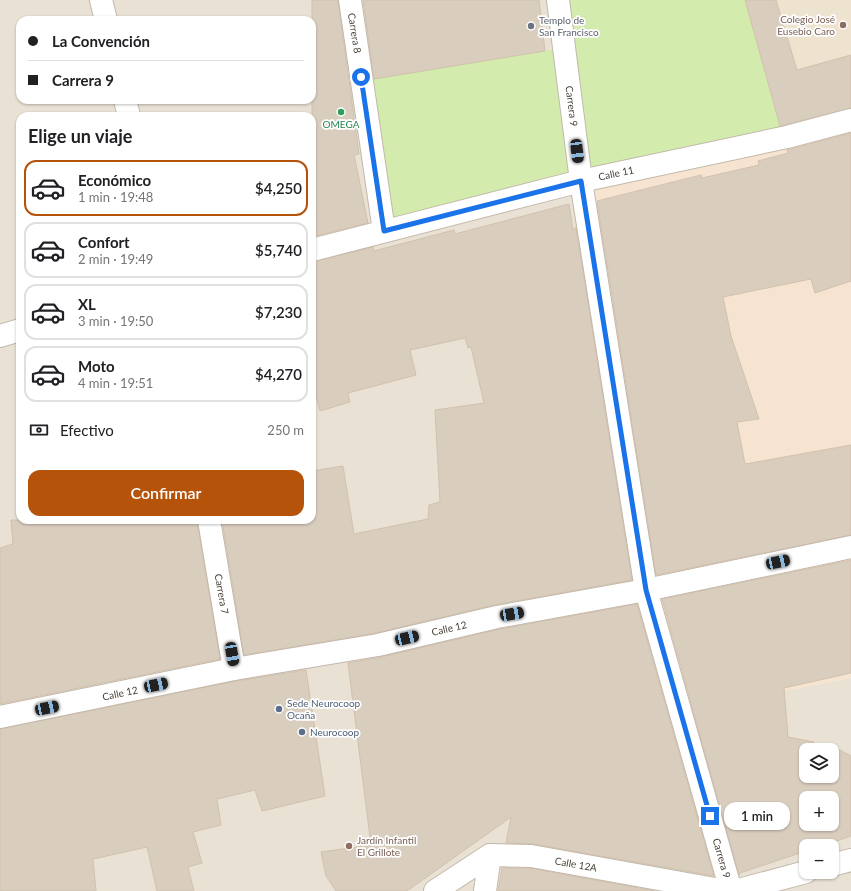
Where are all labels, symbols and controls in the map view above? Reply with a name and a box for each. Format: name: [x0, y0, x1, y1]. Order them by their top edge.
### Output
street label: Carrera 8: [346, 12, 364, 54]
place label: Colegio José Eusebio Caro: [777, 13, 835, 37]
place label: Templo de San Francisco: [539, 14, 599, 38]
marker: Colegio José Eusebio Caro: [838, 20, 848, 30]
marker: Templo de San Francisco: [526, 21, 536, 31]
text: La Convención: [52, 32, 150, 50]
route start: [352, 68, 370, 86]
text: Carrera 9: [52, 71, 114, 89]
street label: Carrera 9: [564, 85, 580, 127]
marker: OMEGA: [336, 107, 346, 117]
place label: OMEGA: [323, 118, 360, 130]
text: Elige un viaje: [28, 125, 132, 147]
car: [570, 138, 584, 164]
street label: Calle 11: [597, 163, 635, 183]
icon: car: [30, 170, 66, 206]
text: Económico: [78, 171, 151, 189]
text: $4,250: [255, 179, 302, 197]
text: 1 min · 19:48: [78, 189, 153, 205]
icon: car: [30, 232, 66, 268]
text: Confort: [78, 233, 130, 251]
text: $5,740: [255, 241, 302, 259]
text: 2 min · 19:49: [78, 251, 153, 267]
icon: car: [30, 294, 66, 330]
text: XL: [78, 295, 96, 313]
text: $7,230: [255, 303, 302, 321]
text: 3 min · 19:50: [78, 313, 153, 329]
icon: car: [30, 356, 66, 392]
text: Moto: [78, 357, 115, 375]
text: $4,270: [255, 365, 302, 383]
text: 4 min · 19:51: [78, 375, 153, 391]
icon: cash: [28, 419, 50, 441]
text: Efectivo: [60, 421, 114, 439]
text: 250 m: [267, 422, 304, 438]
button: Confirmar: [28, 470, 304, 516]
car: [765, 554, 791, 570]
street label: Carrera 7: [213, 573, 231, 615]
car: [499, 606, 525, 622]
street label: Calle 12: [430, 618, 468, 638]
car: [394, 629, 420, 647]
car: [224, 641, 240, 667]
car: [143, 677, 169, 693]
street label: Calle 12: [101, 683, 139, 703]
place label: Sede Neurocoop Ocaña: [287, 697, 361, 721]
car: [34, 700, 60, 716]
marker: Sede Neurocoop Ocaña: [274, 704, 284, 714]
place label: Neurocoop: [310, 726, 359, 738]
marker: Neurocoop: [297, 727, 307, 737]
map controls: [799, 743, 839, 879]
button: layers: [799, 743, 839, 783]
button: +: [799, 791, 839, 831]
callout: 1 min: [724, 802, 790, 830]
route end: [701, 807, 719, 825]
text: 1 min: [741, 808, 773, 824]
place label: Jardín Infantil El Grillote: [357, 834, 416, 858]
street label: Carrera 9: [711, 837, 733, 879]
button: −: [799, 839, 839, 879]
marker: Jardín Infantil El Grillote: [344, 841, 354, 851]
street label: Calle 12A: [554, 854, 598, 874]

